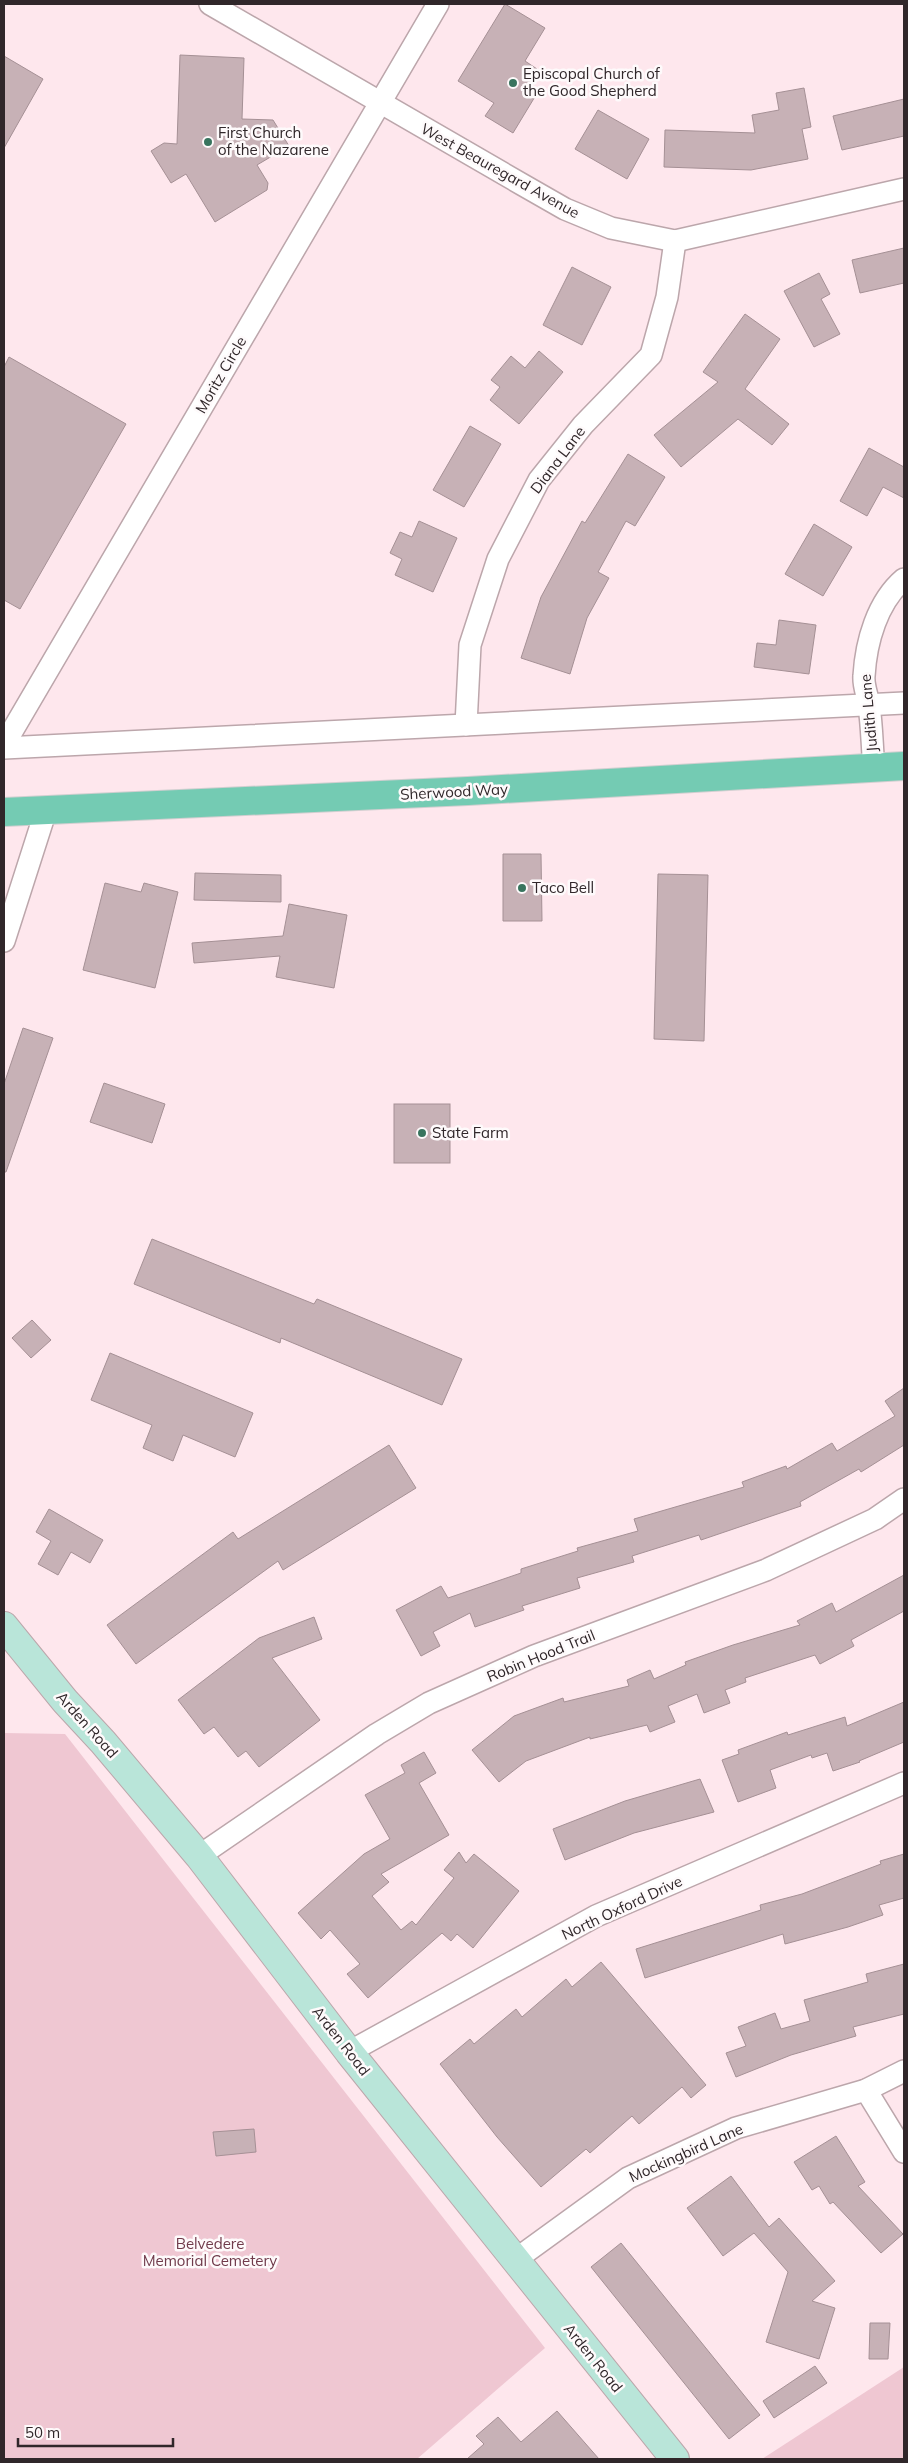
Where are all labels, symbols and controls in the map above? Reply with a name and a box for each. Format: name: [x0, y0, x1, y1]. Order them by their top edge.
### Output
place label: Episcopal Church of the Good Shepherd: [523, 64, 661, 100]
marker: Episcopal Church of the Good Shepherd: [507, 77, 519, 89]
street label: West Beauregard Avenue: [418, 119, 583, 222]
place label: First Church of the Nazarene: [218, 123, 329, 159]
marker: First Church of the Nazarene: [202, 136, 214, 148]
street label: Moritz Circle: [191, 333, 250, 417]
street label: Diana Lane: [526, 422, 589, 497]
street label: Judith Lane: [856, 673, 881, 753]
street label: Sherwood Way: [400, 779, 508, 804]
place label: Taco Bell: [532, 878, 594, 897]
marker: Taco Bell: [516, 882, 528, 894]
place label: State Farm: [432, 1123, 509, 1142]
marker: State Farm: [416, 1127, 428, 1139]
street label: Robin Hood Trail: [484, 1625, 598, 1686]
street label: Arden Road: [53, 1687, 122, 1762]
street label: North Oxford Drive: [558, 1871, 685, 1944]
street label: Arden Road: [308, 2002, 374, 2079]
street label: Mockingbird Lane: [626, 2119, 746, 2186]
park label: Belvedere Memorial Cemetery: [143, 2234, 277, 2270]
street label: Arden Road: [560, 2319, 627, 2396]
scale bar: [18, 2416, 172, 2448]
text: 50 m: [25, 2423, 60, 2442]

